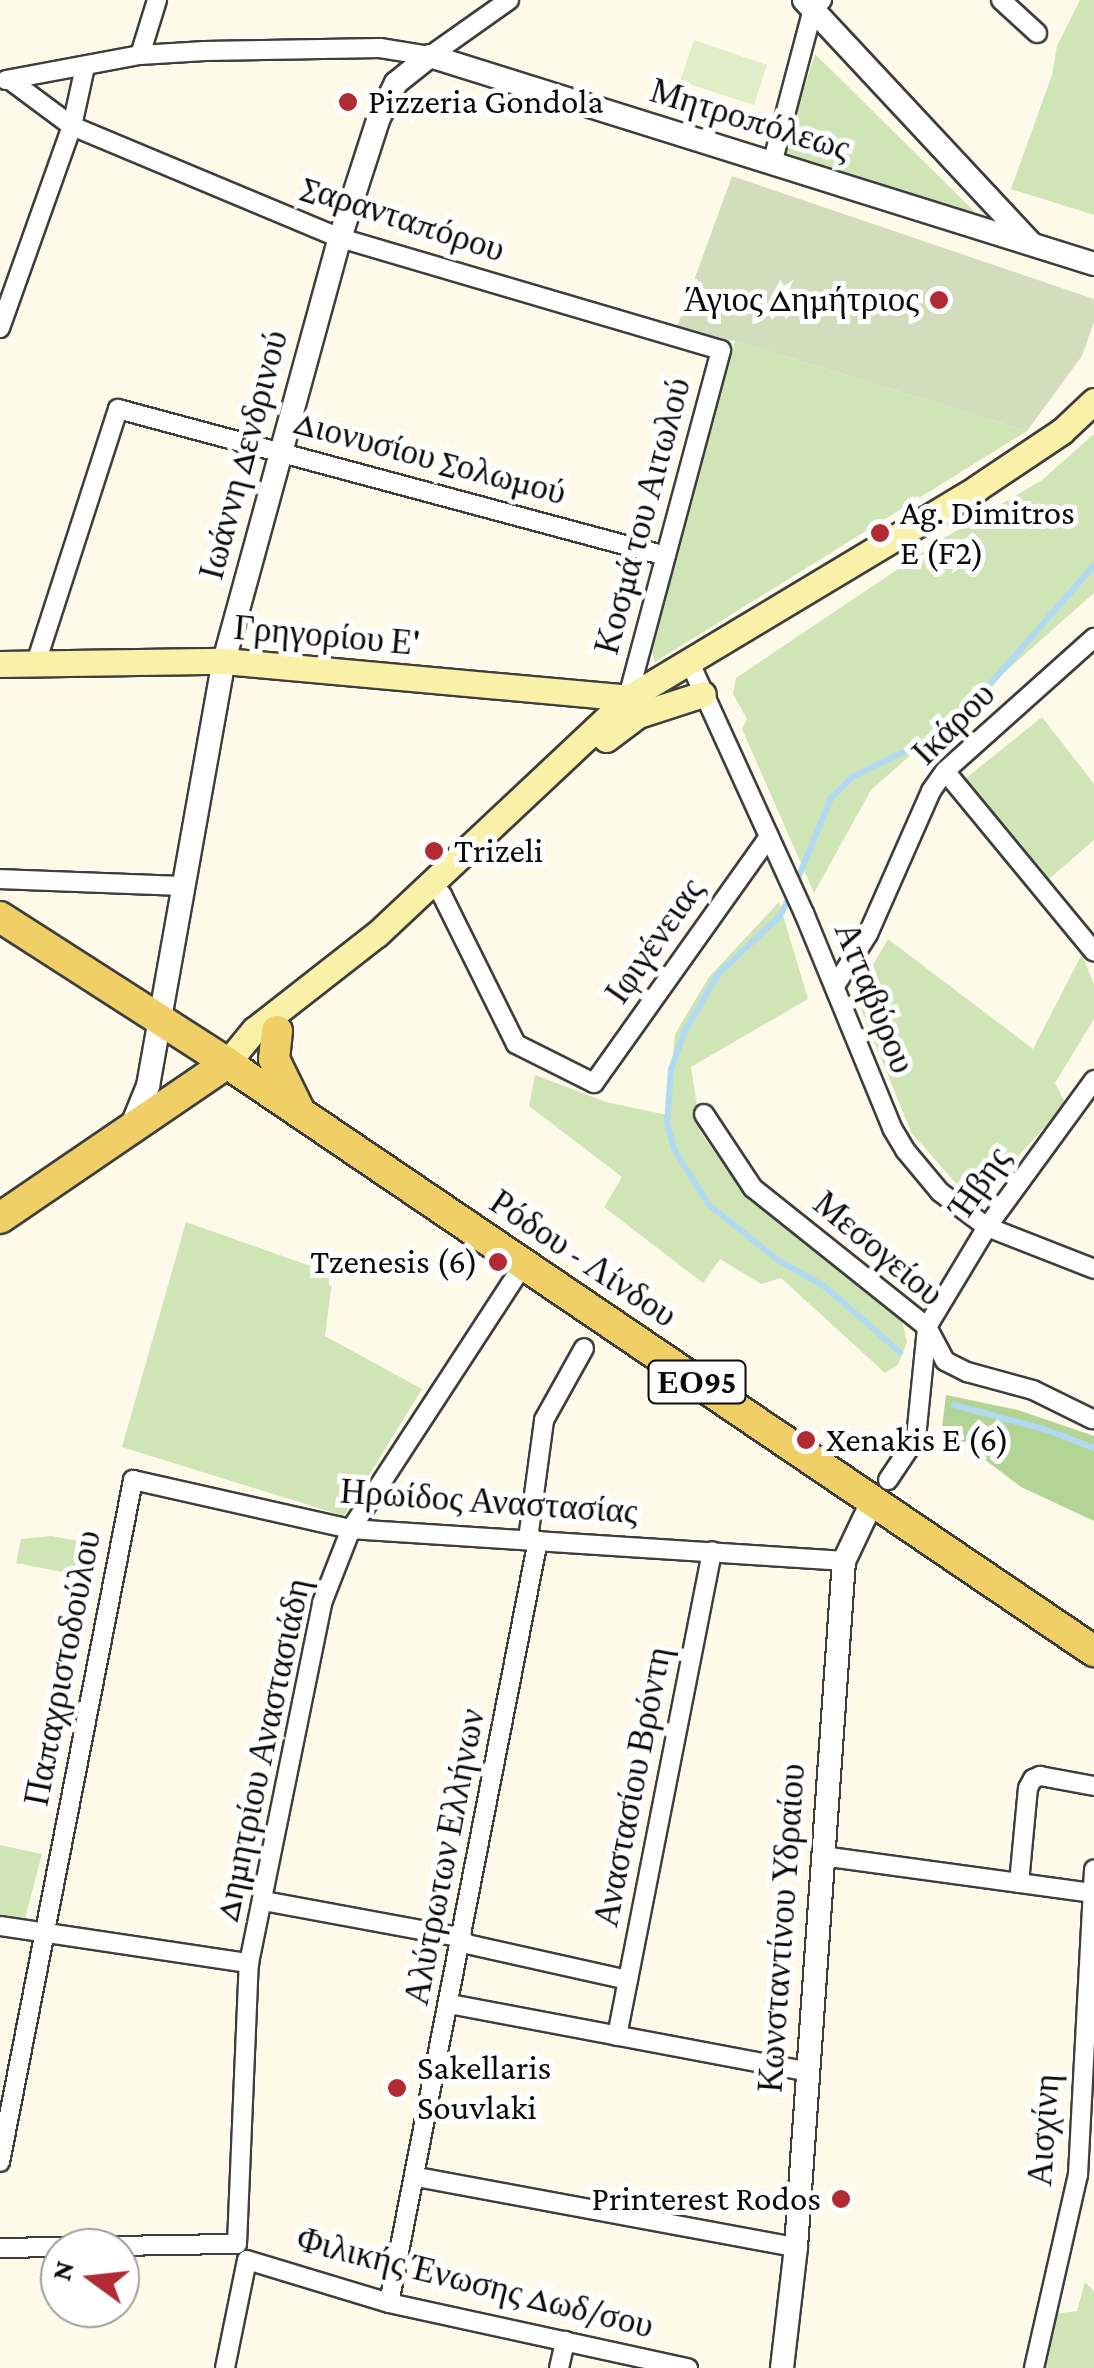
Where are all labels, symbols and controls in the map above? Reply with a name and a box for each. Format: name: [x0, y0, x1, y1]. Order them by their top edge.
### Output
street label: Μητροπόλεως: [645, 70, 855, 170]
place label: Pizzeria Gondola: [368, 81, 604, 123]
marker: Pizzeria Gondola: [337, 91, 359, 113]
street label: Σαρανταπόρου: [296, 166, 510, 272]
place label: Άγιος Δημήτριος: [684, 279, 919, 321]
marker: Άγιος Δημήτριος: [928, 289, 950, 311]
street label: Ιωάννη Δενδρινού: [191, 326, 297, 584]
street label: Κοσμά του Αιτωλού: [586, 373, 700, 659]
street label: Διονυσίου Σολωμού: [289, 402, 571, 514]
place label: Ag. Dimitros E (F2): [900, 492, 1075, 574]
marker: Ag. Dimitros E (F2): [869, 522, 891, 544]
street label: Γρηγορίου Ε': [232, 607, 422, 665]
street label: Ικάρου: [904, 674, 1004, 774]
place label: Trizeli: [454, 830, 543, 872]
marker: Trizeli: [423, 840, 445, 862]
street label: Ιφιγένειας: [597, 870, 713, 1012]
street label: Ατταβύρου: [825, 916, 923, 1080]
street label: Ήβης: [940, 1139, 1020, 1227]
street label: Ρόδου - Λίνδου: [482, 1181, 684, 1337]
street label: Μεσογείου: [805, 1183, 951, 1315]
place label: Tzenesis (6): [310, 1241, 478, 1283]
marker: Tzenesis (6): [487, 1251, 509, 1273]
road number: ΕΟ95: [647, 1355, 747, 1409]
place label: Xenakis E (6): [826, 1419, 1009, 1461]
marker: Xenakis E (6): [795, 1429, 817, 1451]
street label: Ηρωίδος Αναστασίας: [339, 1471, 639, 1533]
street label: Παπαχριστοδούλου: [16, 1527, 110, 1809]
street label: Δημητρίου Αναστασιάδη: [206, 1575, 320, 1925]
street label: Αναστασίου Βρόντη: [585, 1643, 681, 1931]
street label: Αλύτρωτων Ελλήνων: [396, 1705, 494, 2009]
street label: Κωνσταντίνου Υδραίου: [750, 1762, 814, 2094]
place label: Sakellaris Souvlaki: [417, 2047, 551, 2129]
street label: Αισχίνη: [1019, 2072, 1069, 2188]
marker: Sakellaris Souvlaki: [386, 2077, 408, 2099]
place label: Printerest Rodos: [591, 2178, 821, 2220]
marker: Printerest Rodos: [830, 2188, 852, 2210]
street label: Φιλικής Ένωσης Δωδ/σου: [292, 2218, 658, 2348]
north arrow: [40, 2228, 140, 2328]
text: N: [45, 2257, 80, 2284]

